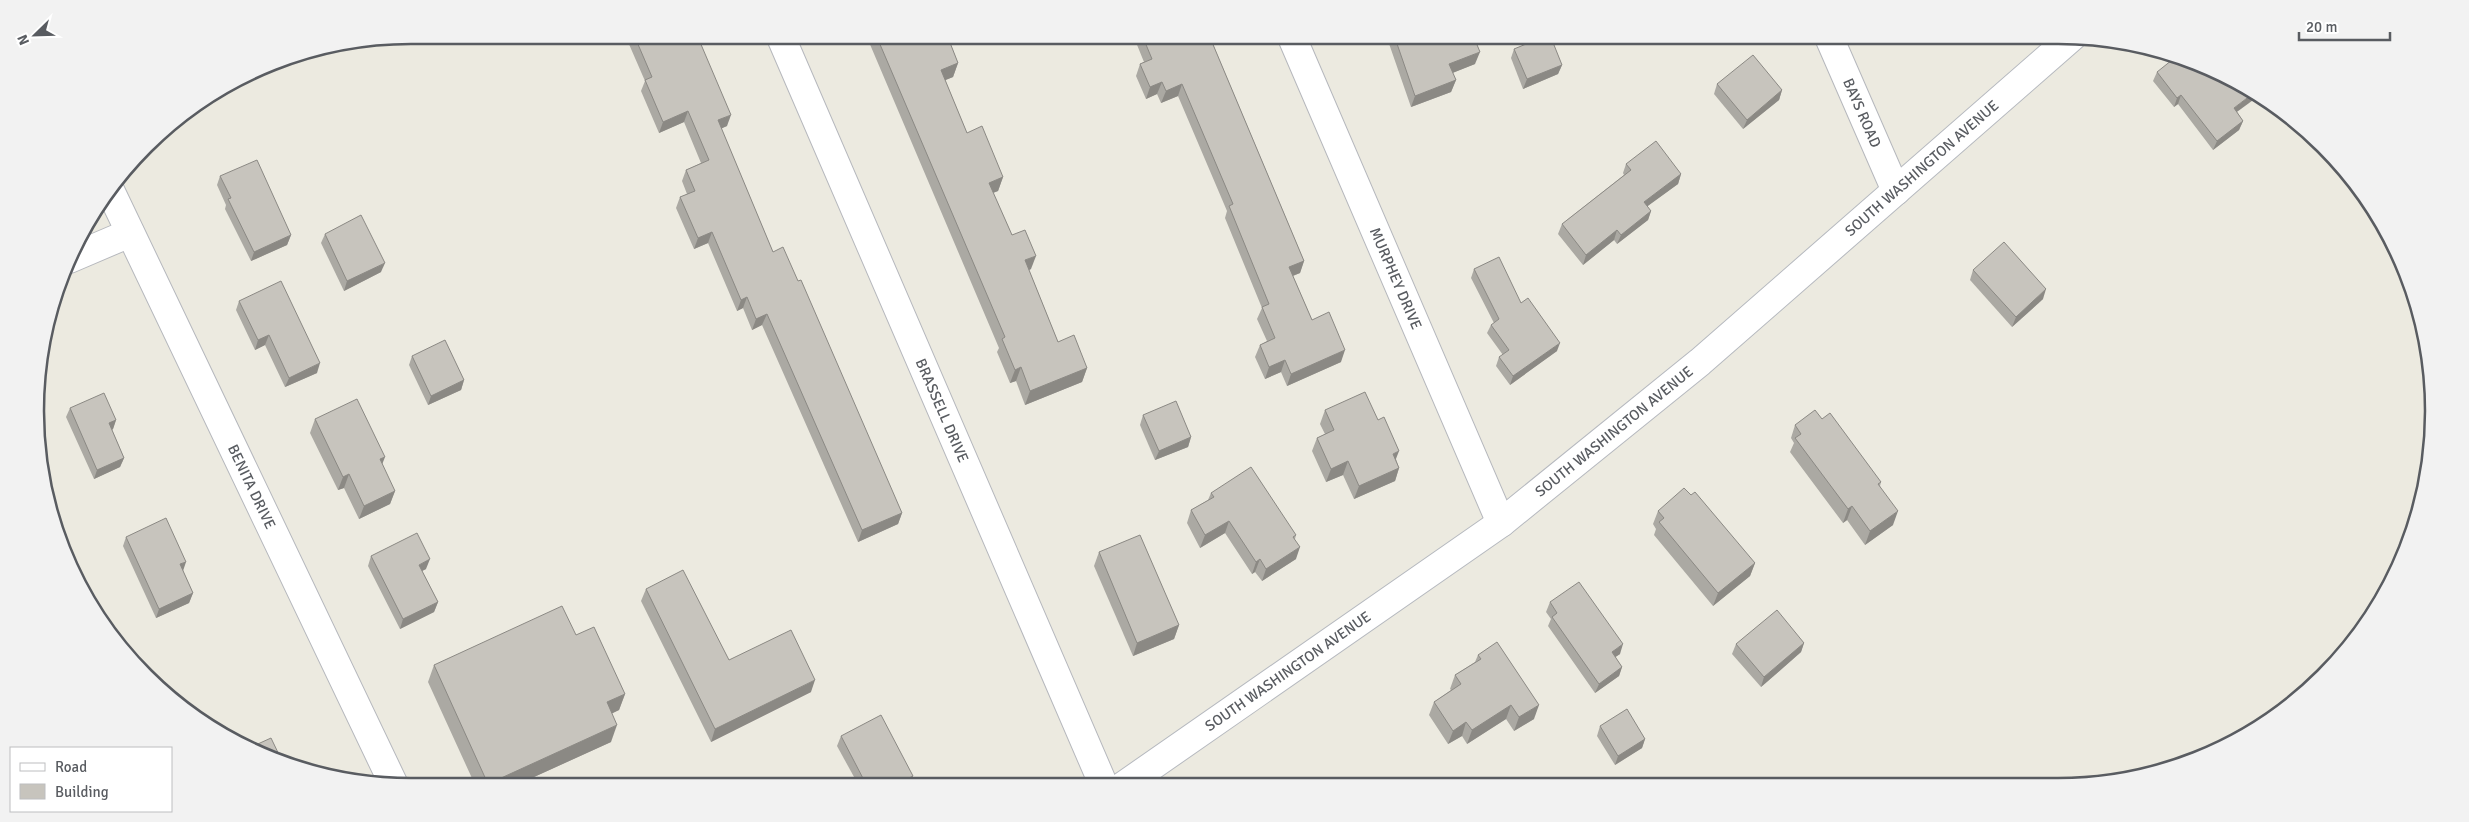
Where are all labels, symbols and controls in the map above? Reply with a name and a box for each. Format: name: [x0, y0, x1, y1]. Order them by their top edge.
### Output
north arrow: [10, 10, 60, 60]
scale bar: [2299, 10, 2390, 42]
text: 20 m: [2306, 18, 2337, 36]
text: N: [14, 32, 33, 48]
street label: BAYS ROAD: [1839, 75, 1885, 150]
street label: SOUTH WASHINGTON AVENUE: [1841, 96, 2002, 240]
street label: MURPHEY DRIVE: [1366, 225, 1426, 332]
street label: BRASSELL DRIVE: [912, 356, 972, 465]
street label: SOUTH WASHINGTON AVENUE: [1532, 362, 1697, 501]
street label: BENITA DRIVE: [224, 442, 279, 532]
street label: SOUTH WASHINGTON AVENUE: [1202, 607, 1374, 735]
legend: [10, 747, 172, 812]
text: Road: [55, 758, 87, 776]
text: Building: [55, 783, 109, 801]

